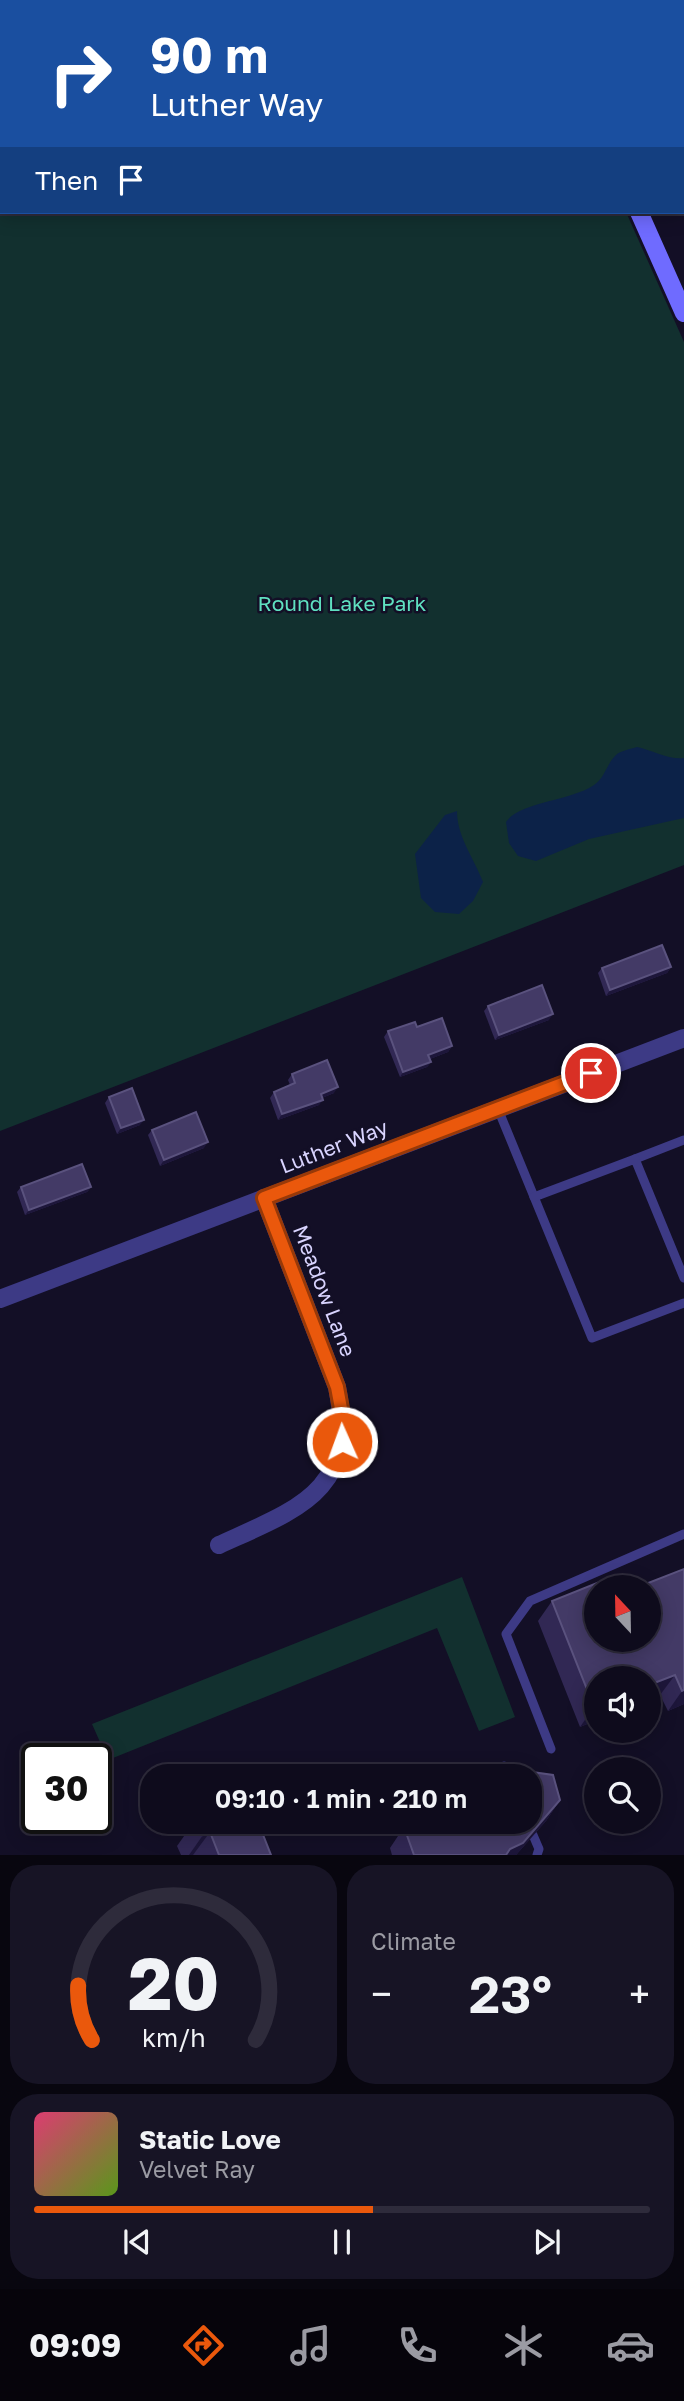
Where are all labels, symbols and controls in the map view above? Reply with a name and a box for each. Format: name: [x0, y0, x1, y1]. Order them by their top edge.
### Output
text: 90 m: [150, 25, 268, 84]
icon: right: [35, 28, 126, 119]
text: Luther Way: [150, 85, 323, 123]
icon: arrive: [112, 161, 150, 199]
text: Then: [35, 165, 98, 196]
park label: Round Lake Park: [258, 590, 427, 616]
pin: [561, 1043, 621, 1103]
icon: arrive: [572, 1054, 610, 1092]
street label: Luther Way: [276, 1113, 392, 1179]
street label: Meadow Lane: [288, 1221, 362, 1360]
position arrow: [305, 1405, 379, 1479]
north arrow: [584, 1575, 662, 1652]
map controls: [584, 1575, 661, 1834]
button: sound: [584, 1666, 661, 1743]
speed limit sign: 30: [21, 1743, 112, 1834]
button: search: [584, 1757, 661, 1834]
text: 09:10 · 1 min · 210 m: [215, 1783, 467, 1814]
text: Climate: [371, 1927, 456, 1955]
text: 20: [128, 1940, 219, 2027]
text: 23°: [469, 1962, 552, 2024]
text: −: [371, 1971, 392, 2016]
text: +: [629, 1971, 650, 2016]
text: km/h: [142, 2022, 205, 2053]
text: Static Love: [139, 2124, 281, 2155]
text: Velvet Ray: [139, 2155, 255, 2183]
icon: previous: [118, 2223, 156, 2261]
icon: pause: [323, 2223, 361, 2261]
icon: next: [528, 2223, 566, 2261]
icon: directions: [179, 2321, 228, 2370]
icon: music: [286, 2321, 335, 2370]
icon: phone: [393, 2321, 442, 2370]
icon: climate: [499, 2321, 548, 2370]
icon: car: [606, 2321, 655, 2370]
text: 09:09: [29, 2326, 121, 2364]

